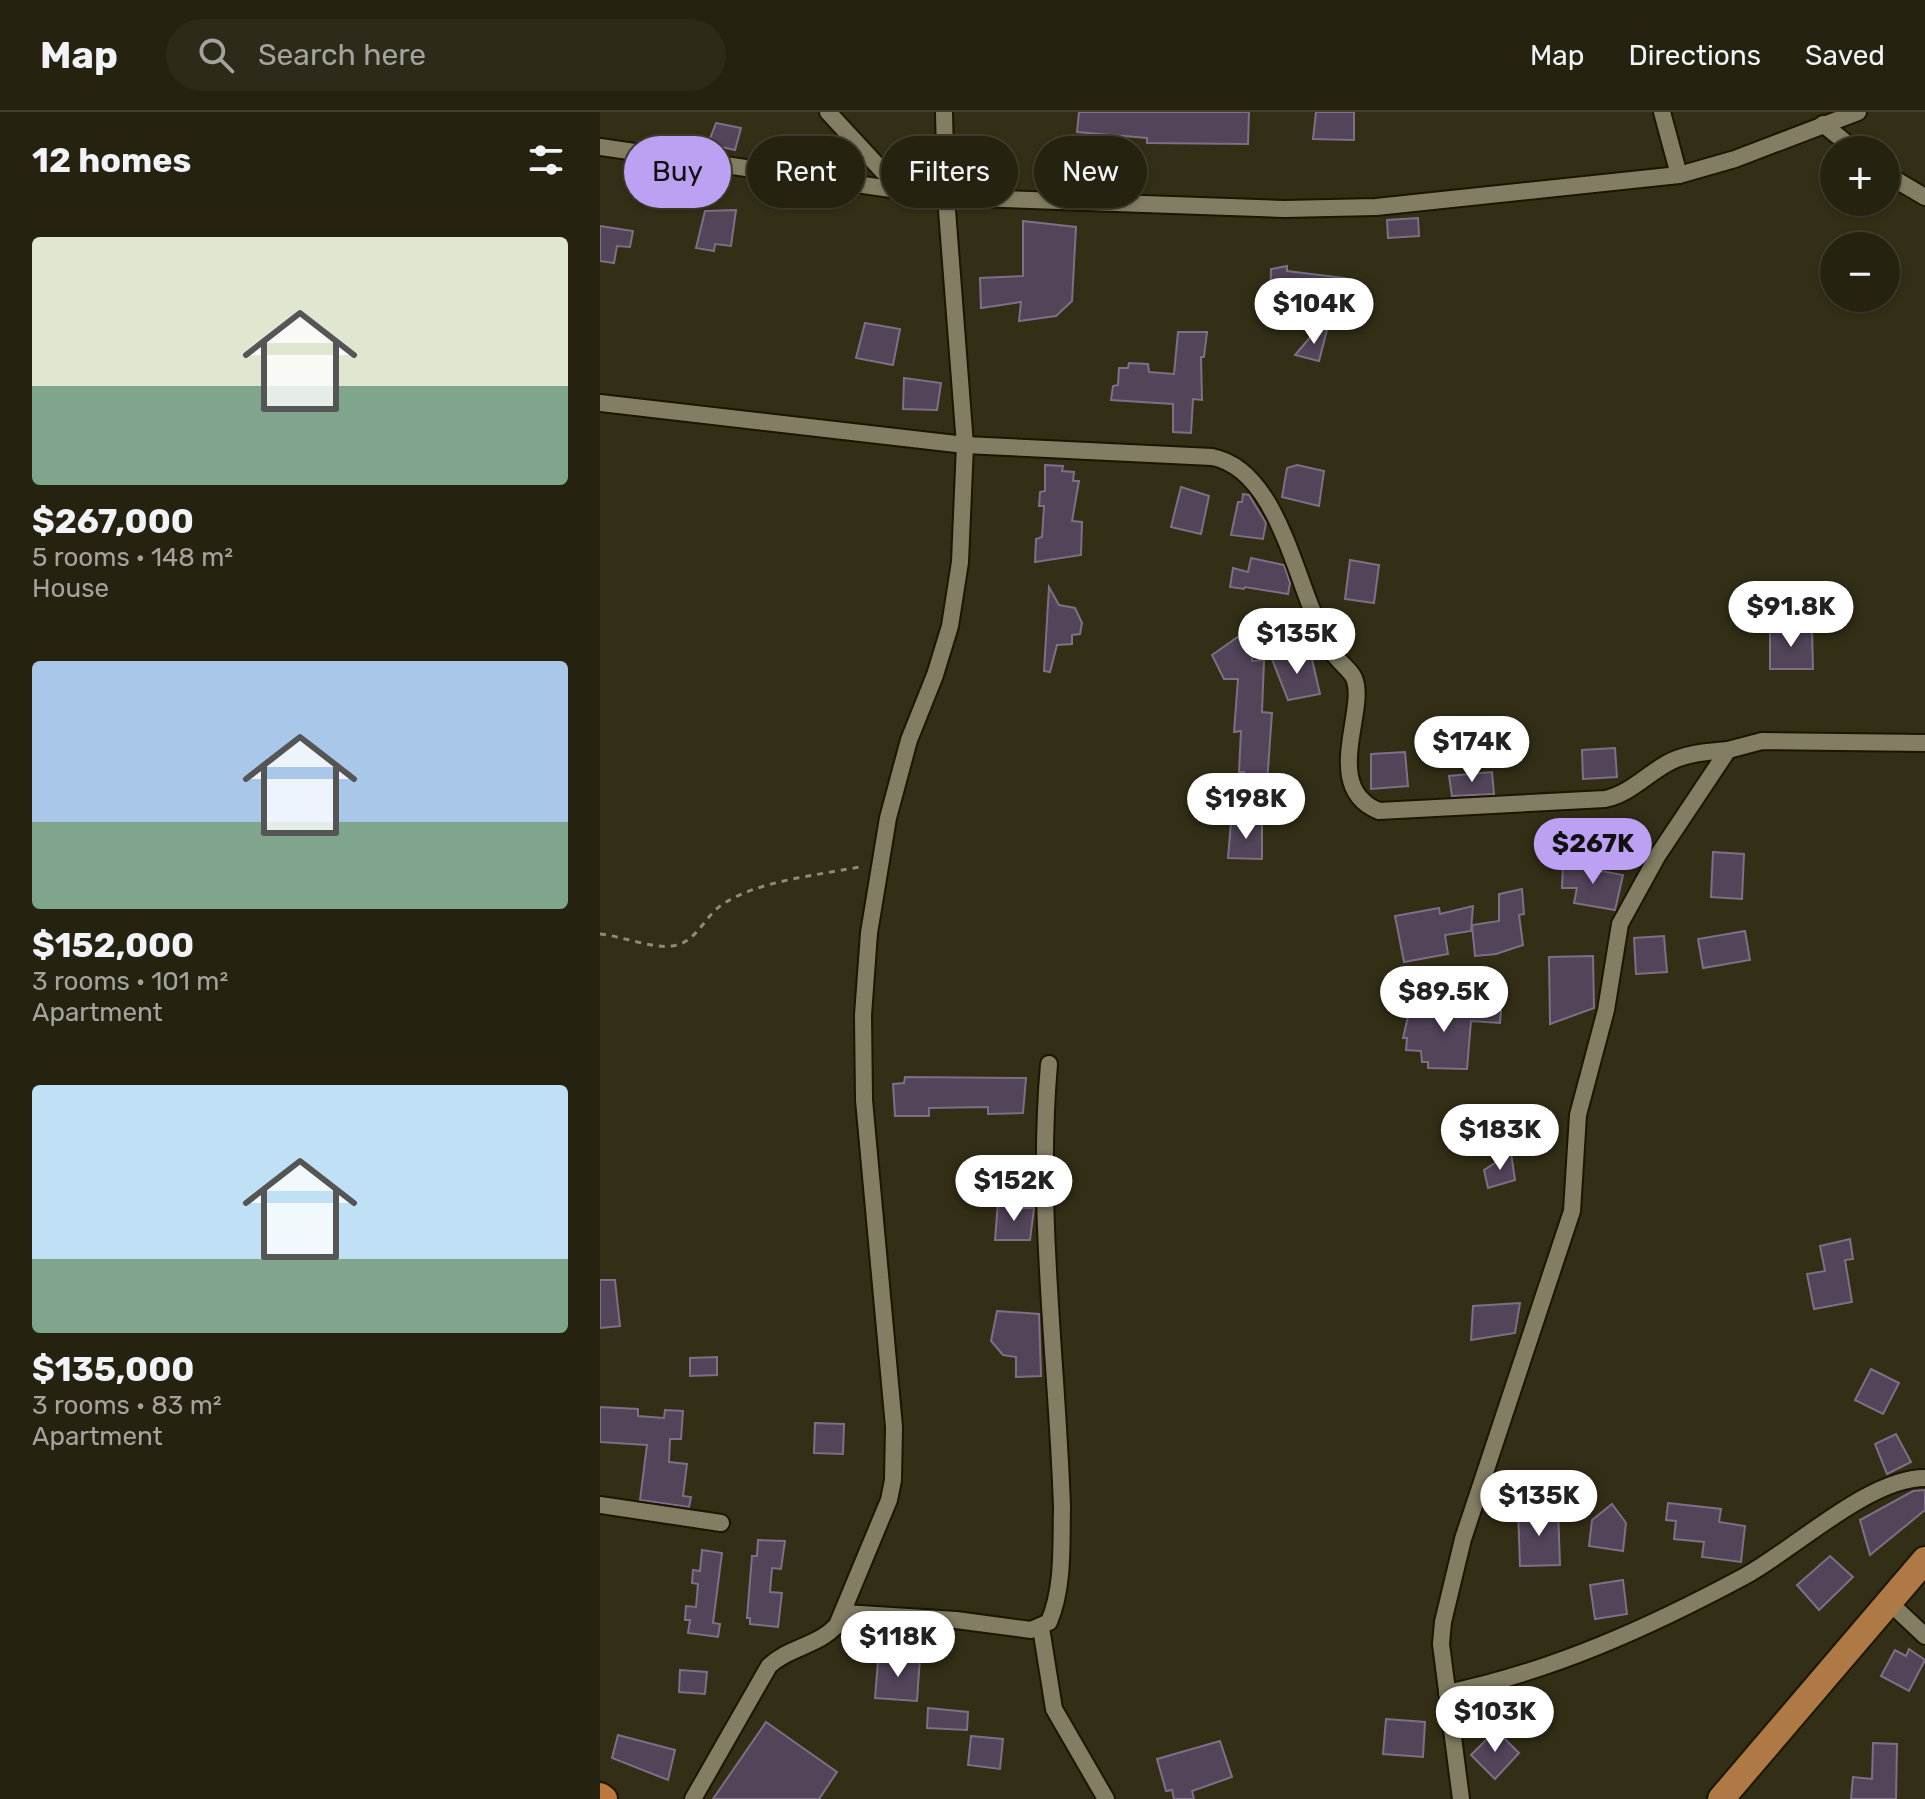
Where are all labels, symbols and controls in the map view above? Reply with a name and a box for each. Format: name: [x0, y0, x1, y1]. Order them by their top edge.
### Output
search box: [166, 19, 726, 91]
text: Map: [40, 32, 118, 78]
icon: search: [194, 33, 238, 77]
text: Search here: [258, 37, 426, 73]
text: Map: [1530, 39, 1584, 72]
text: Directions: [1628, 39, 1761, 72]
text: Saved: [1805, 39, 1885, 72]
chip: Buy: [624, 136, 731, 208]
chip: Rent: [747, 136, 865, 208]
chip: Filters: [881, 136, 1018, 208]
chip: New: [1034, 136, 1147, 208]
map controls: [1820, 136, 1900, 312]
button: +: [1820, 136, 1900, 216]
icon: filters: [524, 138, 568, 182]
text: 12 homes: [32, 140, 191, 181]
button: −: [1820, 232, 1900, 312]
pin: $104K: [1258, 278, 1370, 346]
text: $104K: [1273, 288, 1355, 319]
icon: home: [228, 289, 372, 433]
text: $267,000: [32, 501, 194, 542]
text: 5 rooms · 148 m²: [32, 542, 233, 573]
text: House: [32, 573, 109, 604]
pin: $91.8K: [1726, 581, 1856, 649]
text: $91.8K: [1746, 591, 1836, 622]
pin: $135K: [1241, 608, 1353, 676]
text: $135K: [1256, 618, 1338, 649]
icon: home: [228, 713, 372, 857]
pin: $174K: [1416, 716, 1528, 784]
text: $174K: [1432, 726, 1512, 757]
pin: $198K: [1190, 773, 1302, 841]
text: $198K: [1205, 783, 1287, 814]
pin: $267K: [1537, 818, 1649, 886]
text: $267K: [1552, 828, 1634, 859]
text: $152,000: [32, 925, 194, 966]
text: 3 rooms · 101 m²: [32, 966, 228, 997]
pin: $89.5K: [1379, 966, 1509, 1034]
text: $89.5K: [1398, 976, 1490, 1007]
text: Apartment: [32, 997, 163, 1028]
pin: $183K: [1444, 1104, 1556, 1172]
text: $183K: [1459, 1114, 1541, 1145]
icon: home: [228, 1137, 372, 1281]
pin: $152K: [958, 1155, 1070, 1223]
text: $152K: [973, 1165, 1055, 1196]
text: $135,000: [32, 1349, 194, 1390]
text: 3 rooms · 83 m²: [32, 1390, 222, 1421]
text: Apartment: [32, 1421, 163, 1452]
pin: $135K: [1483, 1470, 1595, 1538]
text: $135K: [1498, 1480, 1580, 1511]
pin: $118K: [842, 1611, 954, 1679]
text: $118K: [859, 1621, 937, 1652]
pin: $103K: [1439, 1686, 1551, 1754]
text: $103K: [1454, 1696, 1536, 1727]

